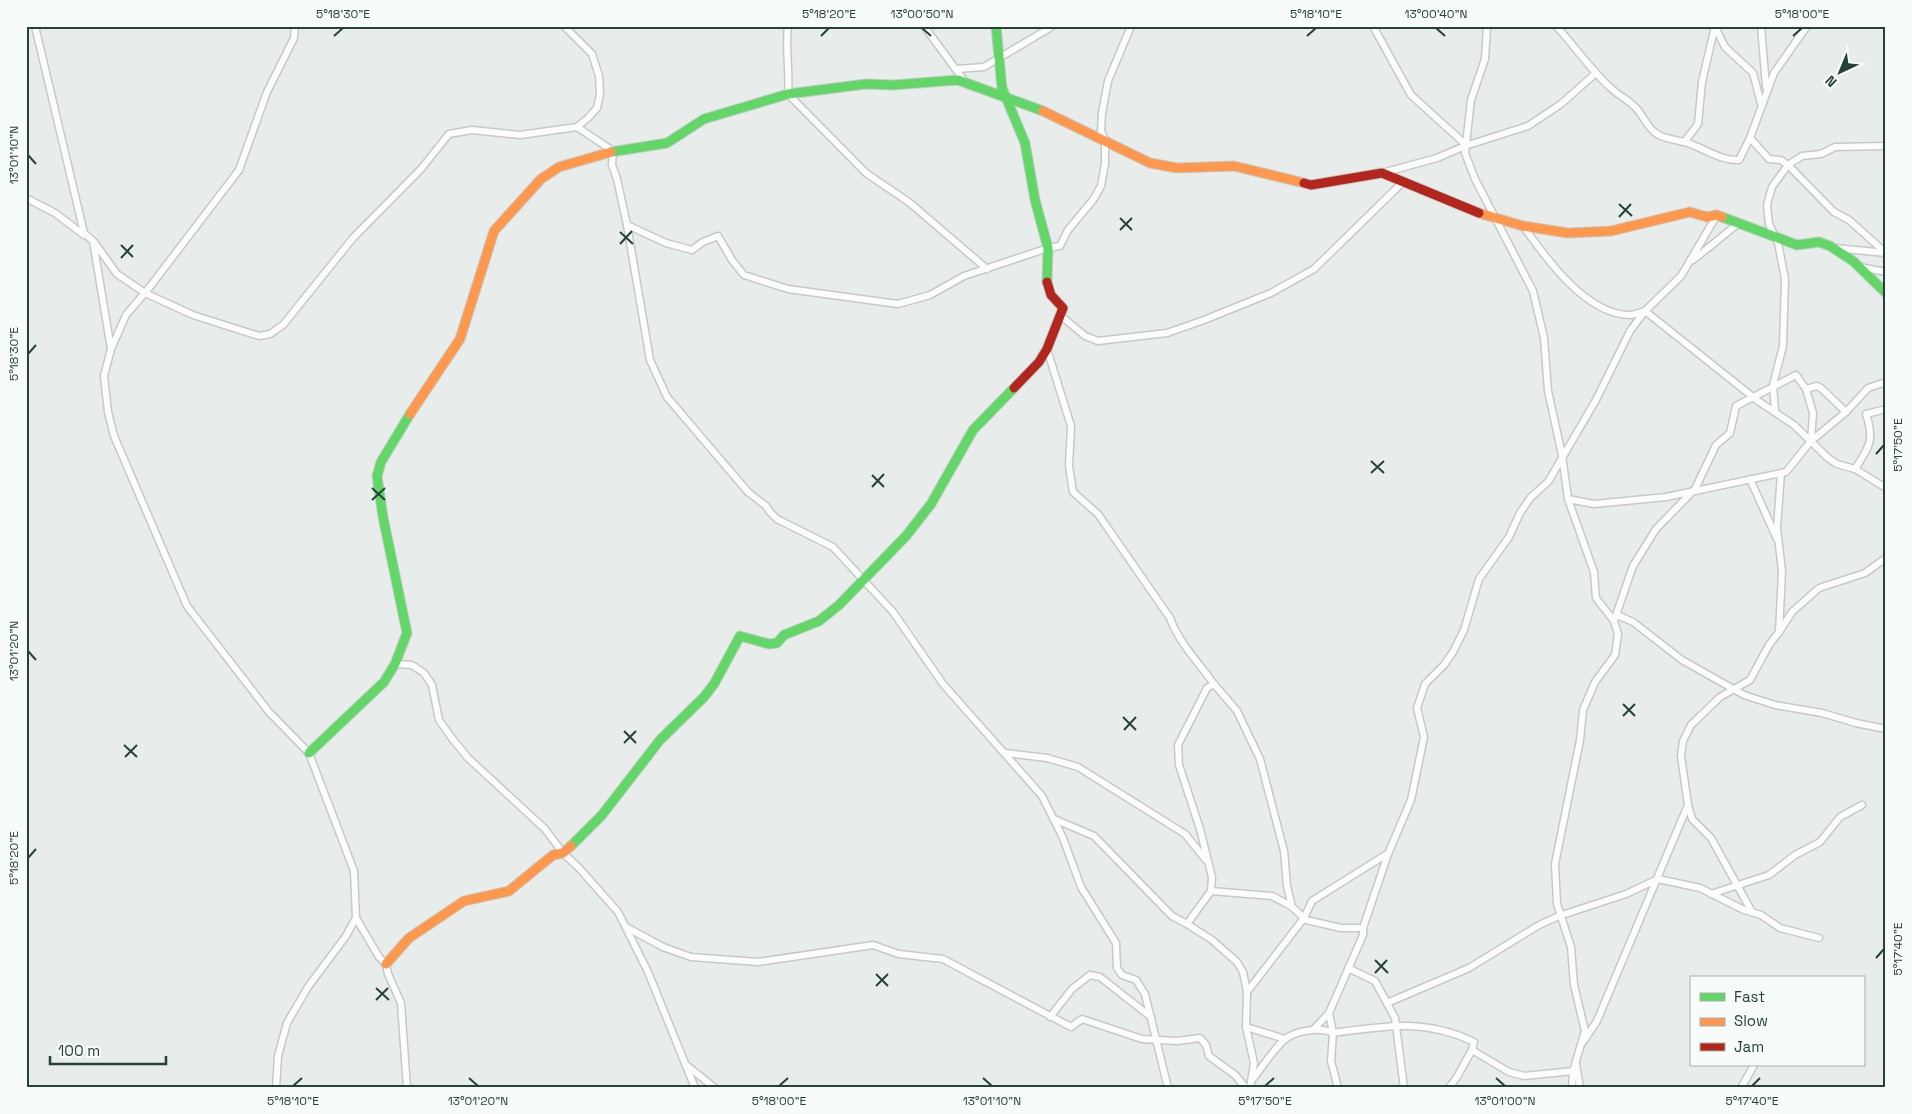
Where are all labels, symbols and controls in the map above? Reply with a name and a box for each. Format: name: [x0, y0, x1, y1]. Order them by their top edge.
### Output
text: 5°18'30"E: [316, 6, 370, 22]
text: 5°18'20"E: [802, 6, 856, 22]
text: 13°00'50"N: [890, 6, 954, 22]
text: 5°18'10"E: [1290, 6, 1342, 22]
text: 13°00'40"N: [1405, 6, 1468, 22]
text: 5°18'00"E: [1775, 6, 1829, 22]
north arrow: [1814, 48, 1864, 98]
text: N: [1821, 72, 1841, 91]
text: 13°01'10"N: [6, 126, 22, 184]
text: 5°18'30"E: [6, 327, 22, 381]
text: 5°17'50"E: [1890, 418, 1906, 472]
text: 13°01'20"N: [6, 621, 22, 681]
text: 5°18'20"E: [6, 831, 22, 885]
text: 5°17'40"E: [1890, 922, 1906, 976]
legend: [1690, 976, 1864, 1066]
text: Fast: [1734, 987, 1765, 1006]
text: Slow: [1734, 1011, 1768, 1030]
scale bar: [50, 1034, 166, 1066]
text: Jam: [1734, 1037, 1764, 1056]
text: 100 m: [58, 1041, 100, 1060]
text: 5°18'10"E: [267, 1093, 319, 1109]
text: 13°01'20"N: [448, 1093, 508, 1109]
text: 5°18'00"E: [752, 1093, 806, 1109]
text: 13°01'10"N: [963, 1093, 1021, 1109]
text: 5°17'50"E: [1238, 1093, 1292, 1109]
text: 13°01'00"N: [1474, 1093, 1536, 1109]
text: 5°17'40"E: [1725, 1093, 1779, 1109]

